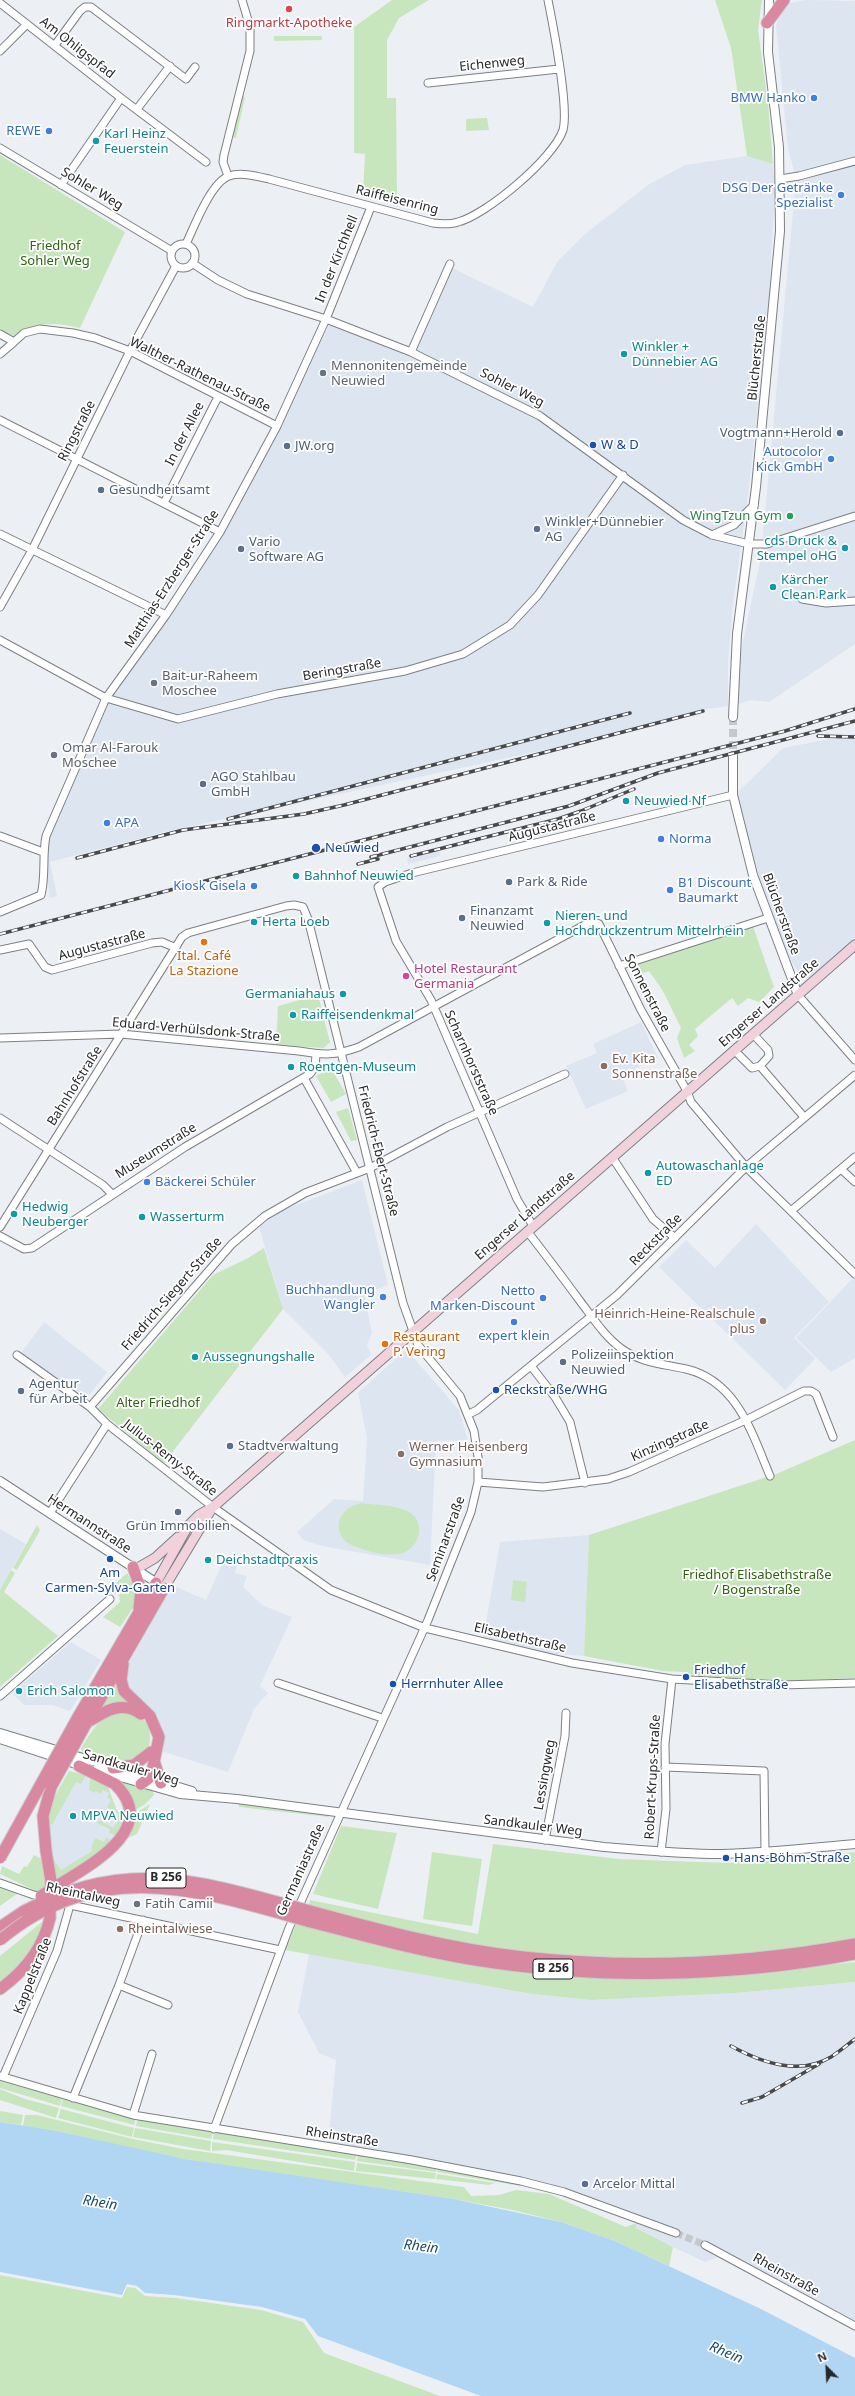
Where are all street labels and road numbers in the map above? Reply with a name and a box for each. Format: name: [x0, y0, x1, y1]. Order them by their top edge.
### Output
street label: Am Ohligspfad: [36, 14, 118, 82]
street label: Eichenweg: [458, 53, 526, 75]
street label: Sohler Weg: [58, 164, 126, 214]
street label: Raiffeisenring: [354, 182, 440, 218]
street label: In der Kirchhell: [312, 213, 362, 305]
street label: Blücherstraße: [745, 315, 769, 401]
street label: Walther-Rathenau-Straße: [127, 334, 273, 416]
street label: Sohler Weg: [477, 365, 547, 411]
street label: Ringstraße: [55, 398, 99, 464]
street label: In der Allee: [162, 399, 208, 469]
street label: Matthias-Erzberger-Straße: [121, 507, 223, 651]
street label: Beringstraße: [302, 655, 382, 685]
street label: Augustastraße: [507, 809, 597, 845]
street label: Blücherstraße: [759, 871, 803, 957]
street label: Augustastraße: [57, 926, 147, 964]
street label: Sonnenstraße: [621, 951, 673, 1035]
street label: Engerser Landstraße: [716, 955, 822, 1051]
street label: Scharnhorststraße: [441, 1008, 501, 1118]
street label: Eduard-Verhülsdonk-Straße: [111, 1015, 281, 1045]
street label: Bahnhofstraße: [44, 1043, 106, 1129]
street label: Friedrich-Ebert-Straße: [354, 1084, 402, 1218]
street label: Museumstraße: [113, 1120, 199, 1182]
street label: Engerser Landstraße: [472, 1168, 578, 1264]
street label: Reckstraße: [627, 1211, 685, 1269]
street label: Friedrich-Siegert-Straße: [119, 1234, 225, 1354]
street label: Julius-Remy-Straße: [120, 1416, 220, 1500]
street label: Kinzingstraße: [629, 1417, 711, 1465]
street label: Hermannstraße: [44, 1491, 134, 1557]
street label: Seminarstraße: [423, 1494, 469, 1584]
street label: Elisabethstraße: [472, 1620, 568, 1656]
street label: Robert-Krups-Straße: [642, 1714, 664, 1840]
street label: Lessingweg: [531, 1738, 559, 1812]
street label: Sandkauler Weg: [81, 1747, 181, 1789]
street label: Sandkauler Weg: [483, 1812, 583, 1840]
street label: Germaniastraße: [274, 1822, 328, 1918]
road number: B 256: [146, 1868, 186, 1888]
street label: Rheintalweg: [44, 1879, 122, 1911]
street label: Kappelstraße: [11, 1936, 55, 2016]
road number: B 256: [533, 1959, 573, 1979]
street label: Rheinstraße: [304, 2124, 380, 2150]
street label: Rheinstraße: [750, 2250, 822, 2300]

